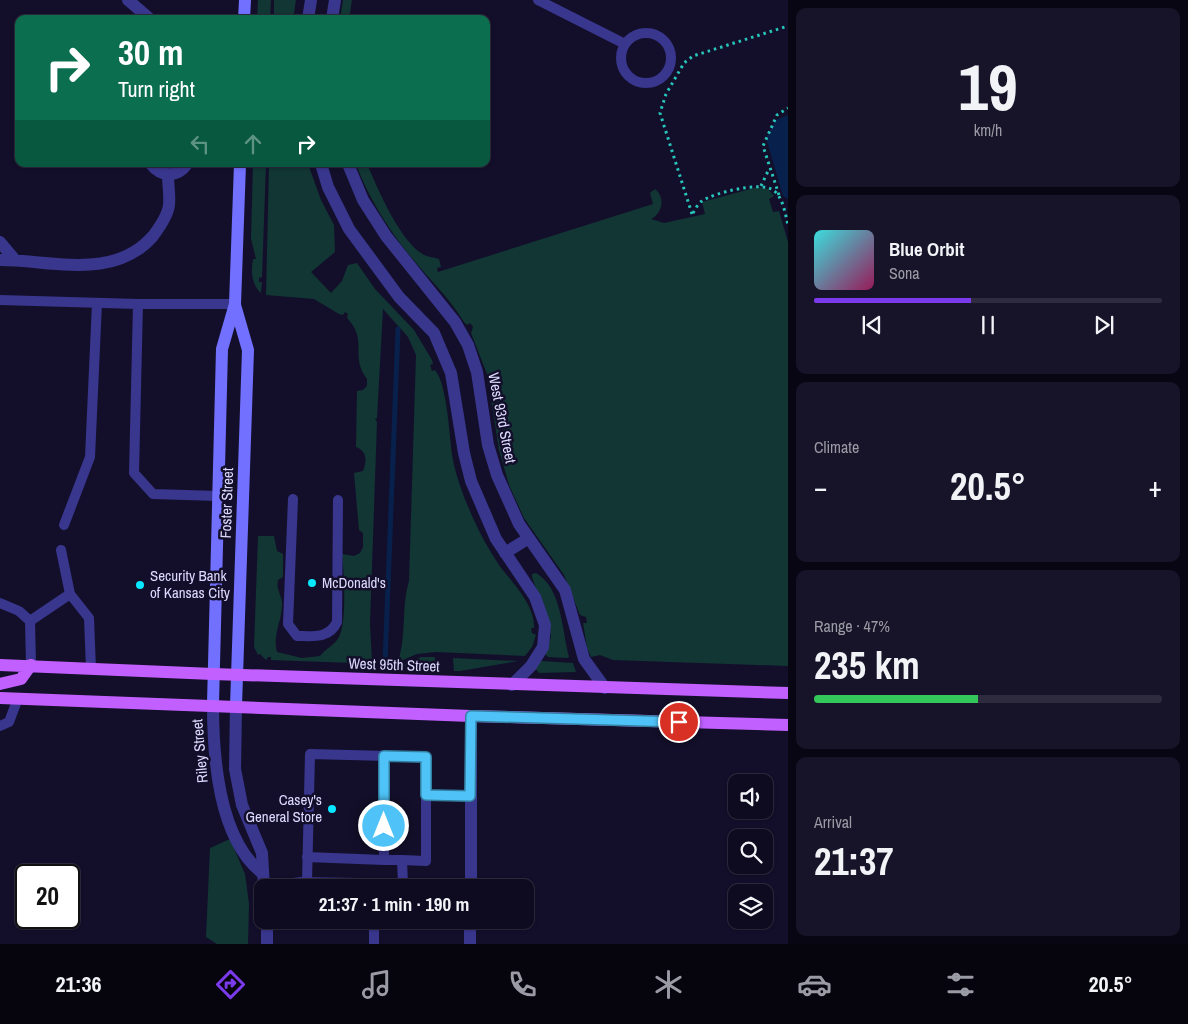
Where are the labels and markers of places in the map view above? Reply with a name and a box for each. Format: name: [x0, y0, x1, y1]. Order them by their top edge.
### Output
place label: Security Bank of Kansas City: [150, 565, 231, 603]
place label: McDonald's: [322, 572, 386, 593]
marker: McDonald's: [306, 577, 318, 589]
marker: Security Bank of Kansas City: [134, 579, 146, 591]
pin: [658, 701, 700, 743]
place label: Casey's General Store: [245, 789, 322, 827]
marker: Casey's General Store: [326, 803, 338, 815]

